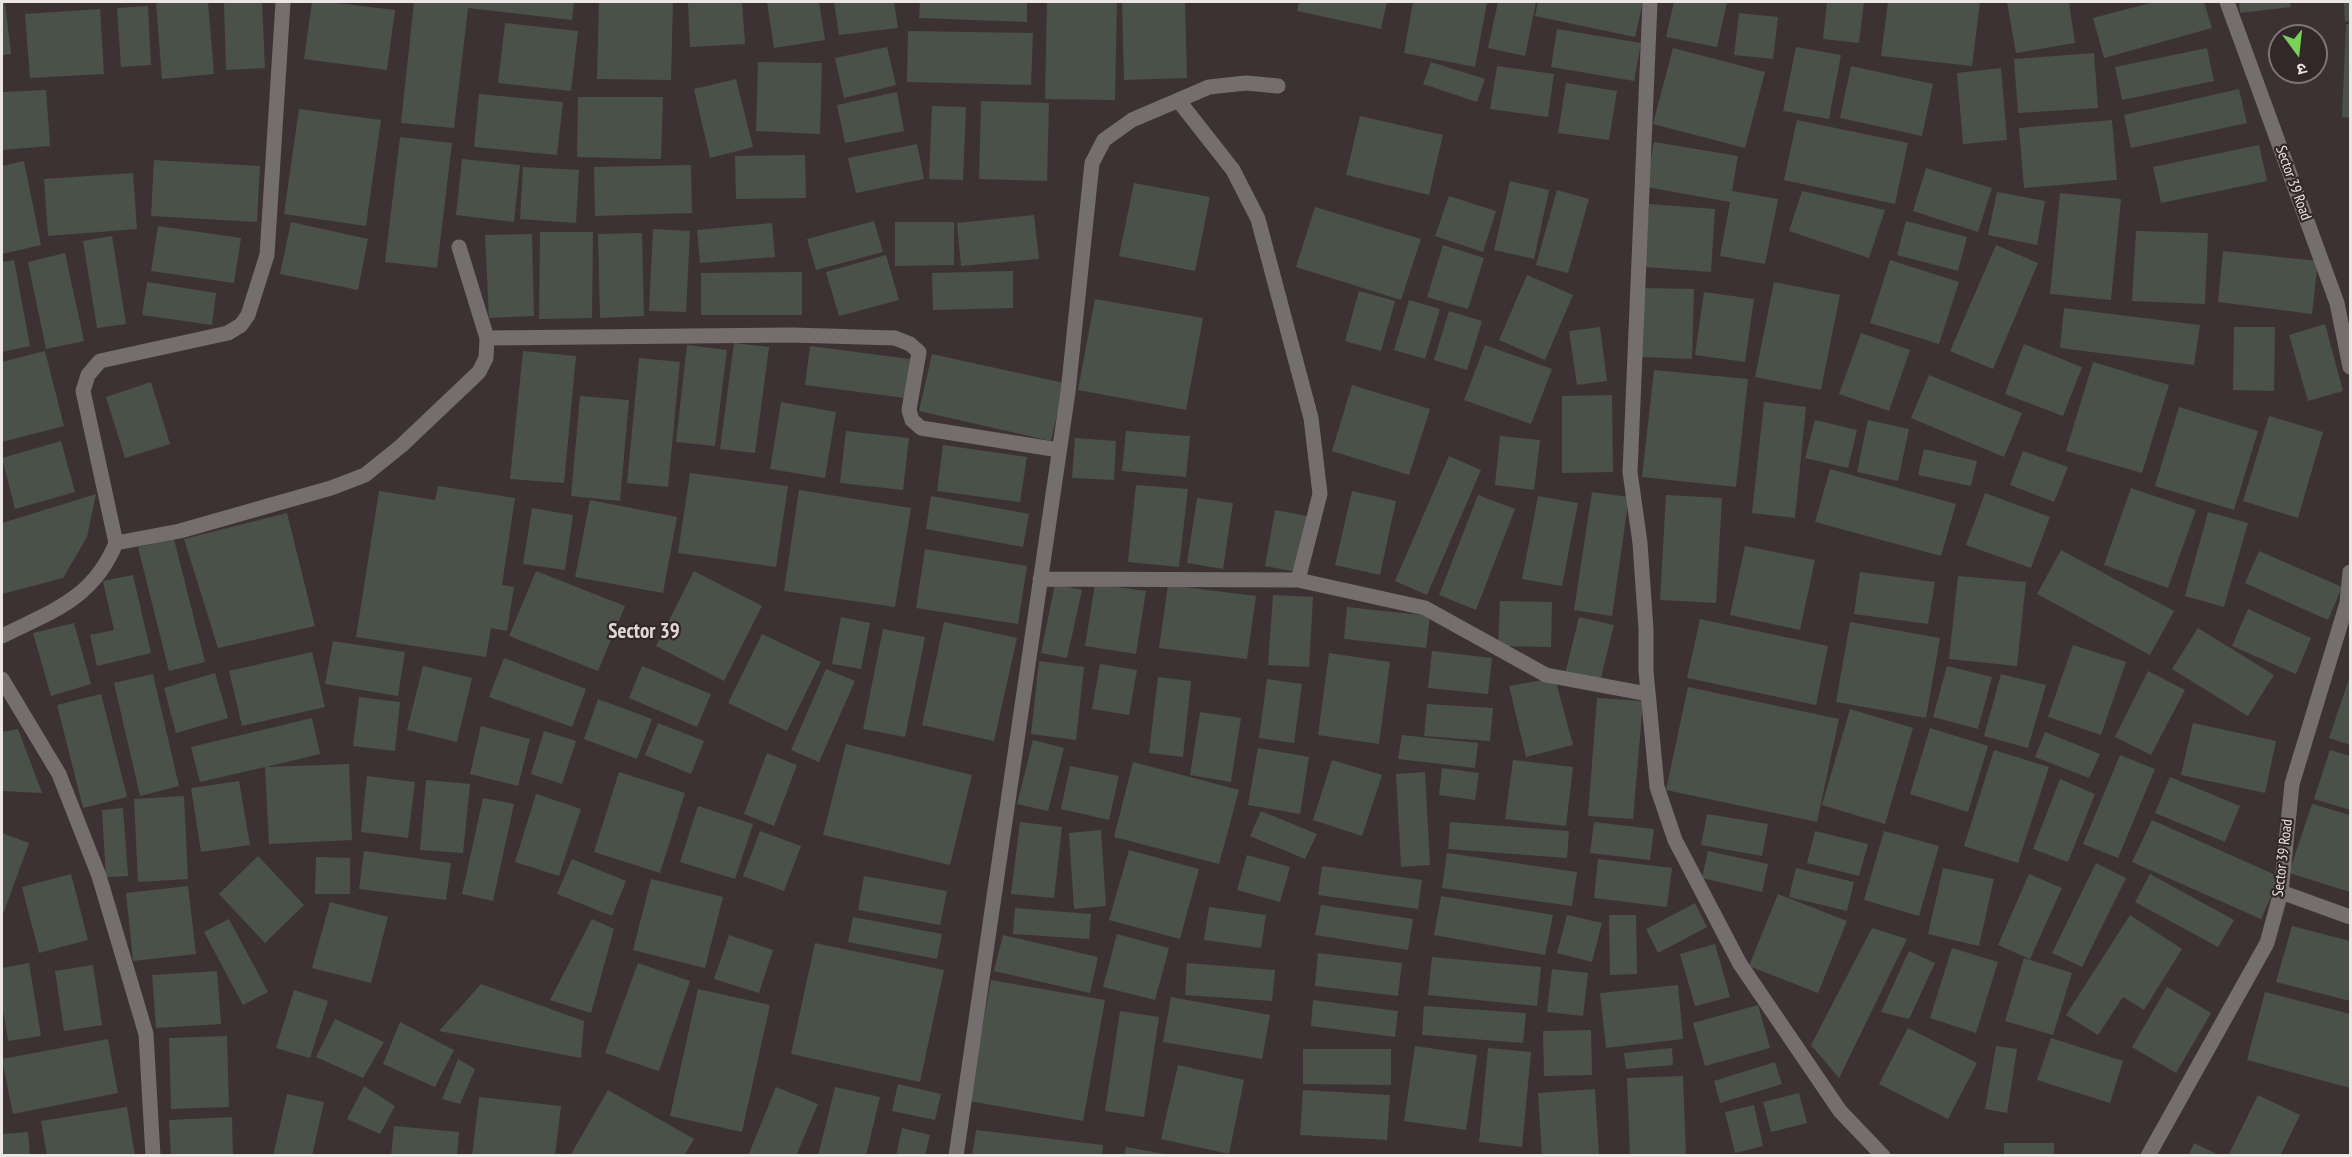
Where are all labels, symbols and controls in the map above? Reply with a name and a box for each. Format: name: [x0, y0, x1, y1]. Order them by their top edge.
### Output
north arrow: [2268, 24, 2328, 84]
text: उ: [2295, 59, 2309, 80]
street label: Sector 39 Road: [2271, 143, 2315, 223]
district label: Sector 39: [608, 619, 680, 645]
street label: Sector 39 Road: [2269, 818, 2297, 898]

